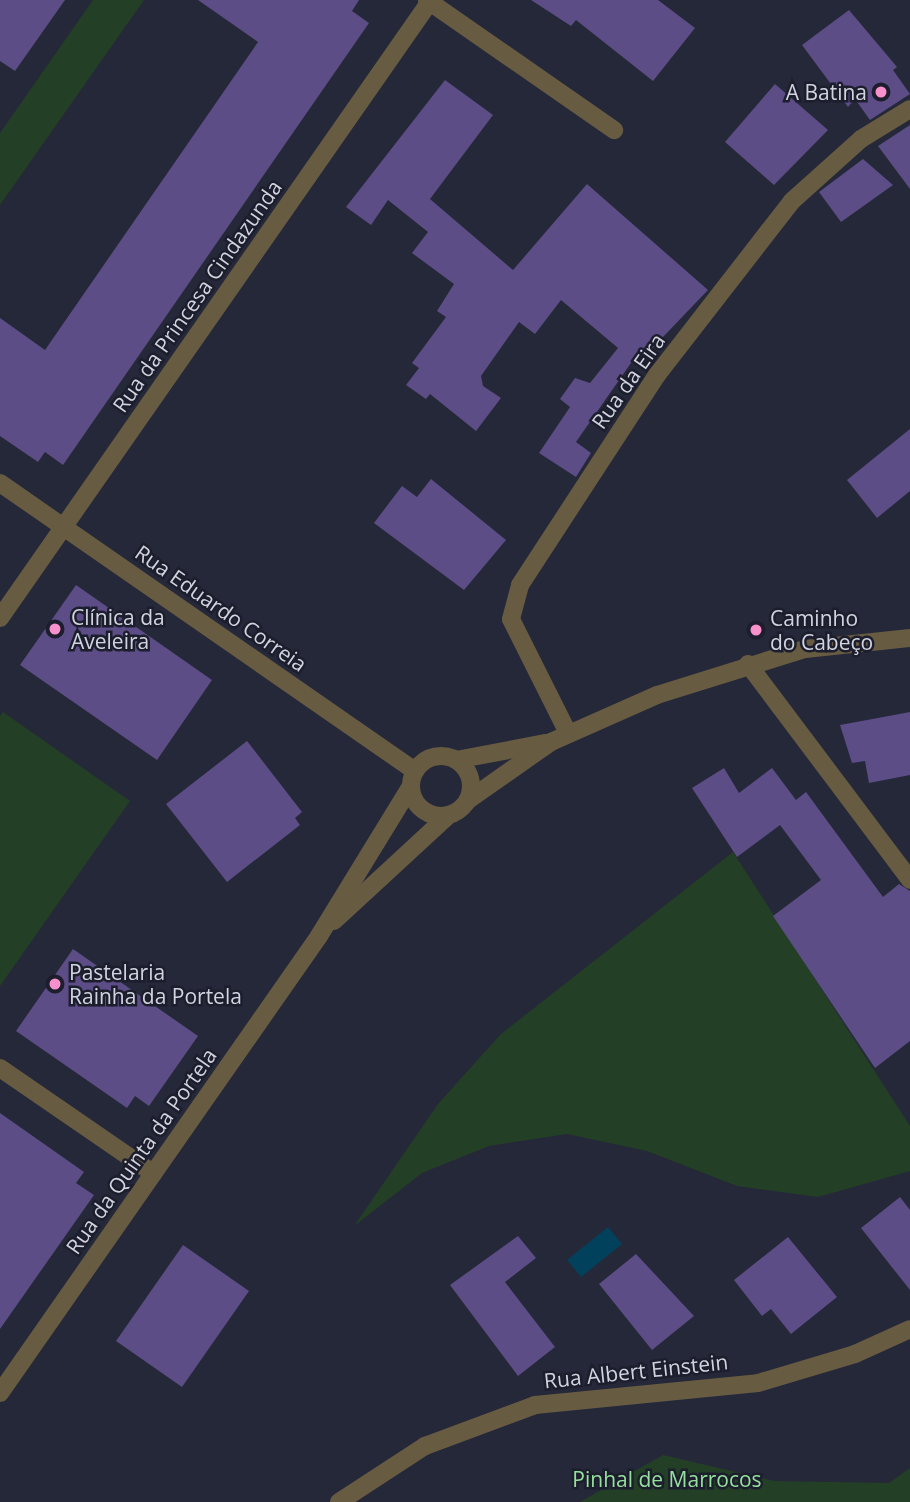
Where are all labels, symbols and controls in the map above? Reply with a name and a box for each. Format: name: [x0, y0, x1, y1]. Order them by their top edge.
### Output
place label: A Batina: [786, 79, 867, 105]
marker: A Batina: [873, 84, 889, 100]
street label: Rua da Princesa Cindazunda: [107, 175, 287, 417]
street label: Rua da Eira: [586, 329, 670, 433]
street label: Rua Eduardo Correia: [130, 539, 312, 677]
place label: Clínica da Aveleira: [71, 604, 165, 654]
place label: Caminho do Cabeço: [770, 605, 873, 655]
marker: Clínica da Aveleira: [45, 619, 65, 639]
marker: Caminho do Cabeço: [748, 622, 764, 638]
place label: Pastelaria Rainha da Portela: [69, 959, 242, 1009]
marker: Pastelaria Rainha da Portela: [47, 976, 63, 992]
street label: Rua da Quinta da Portela: [60, 1043, 222, 1259]
street label: Rua Albert Einstein: [543, 1349, 729, 1393]
park label: Pinhal de Marrocos: [572, 1466, 762, 1492]

